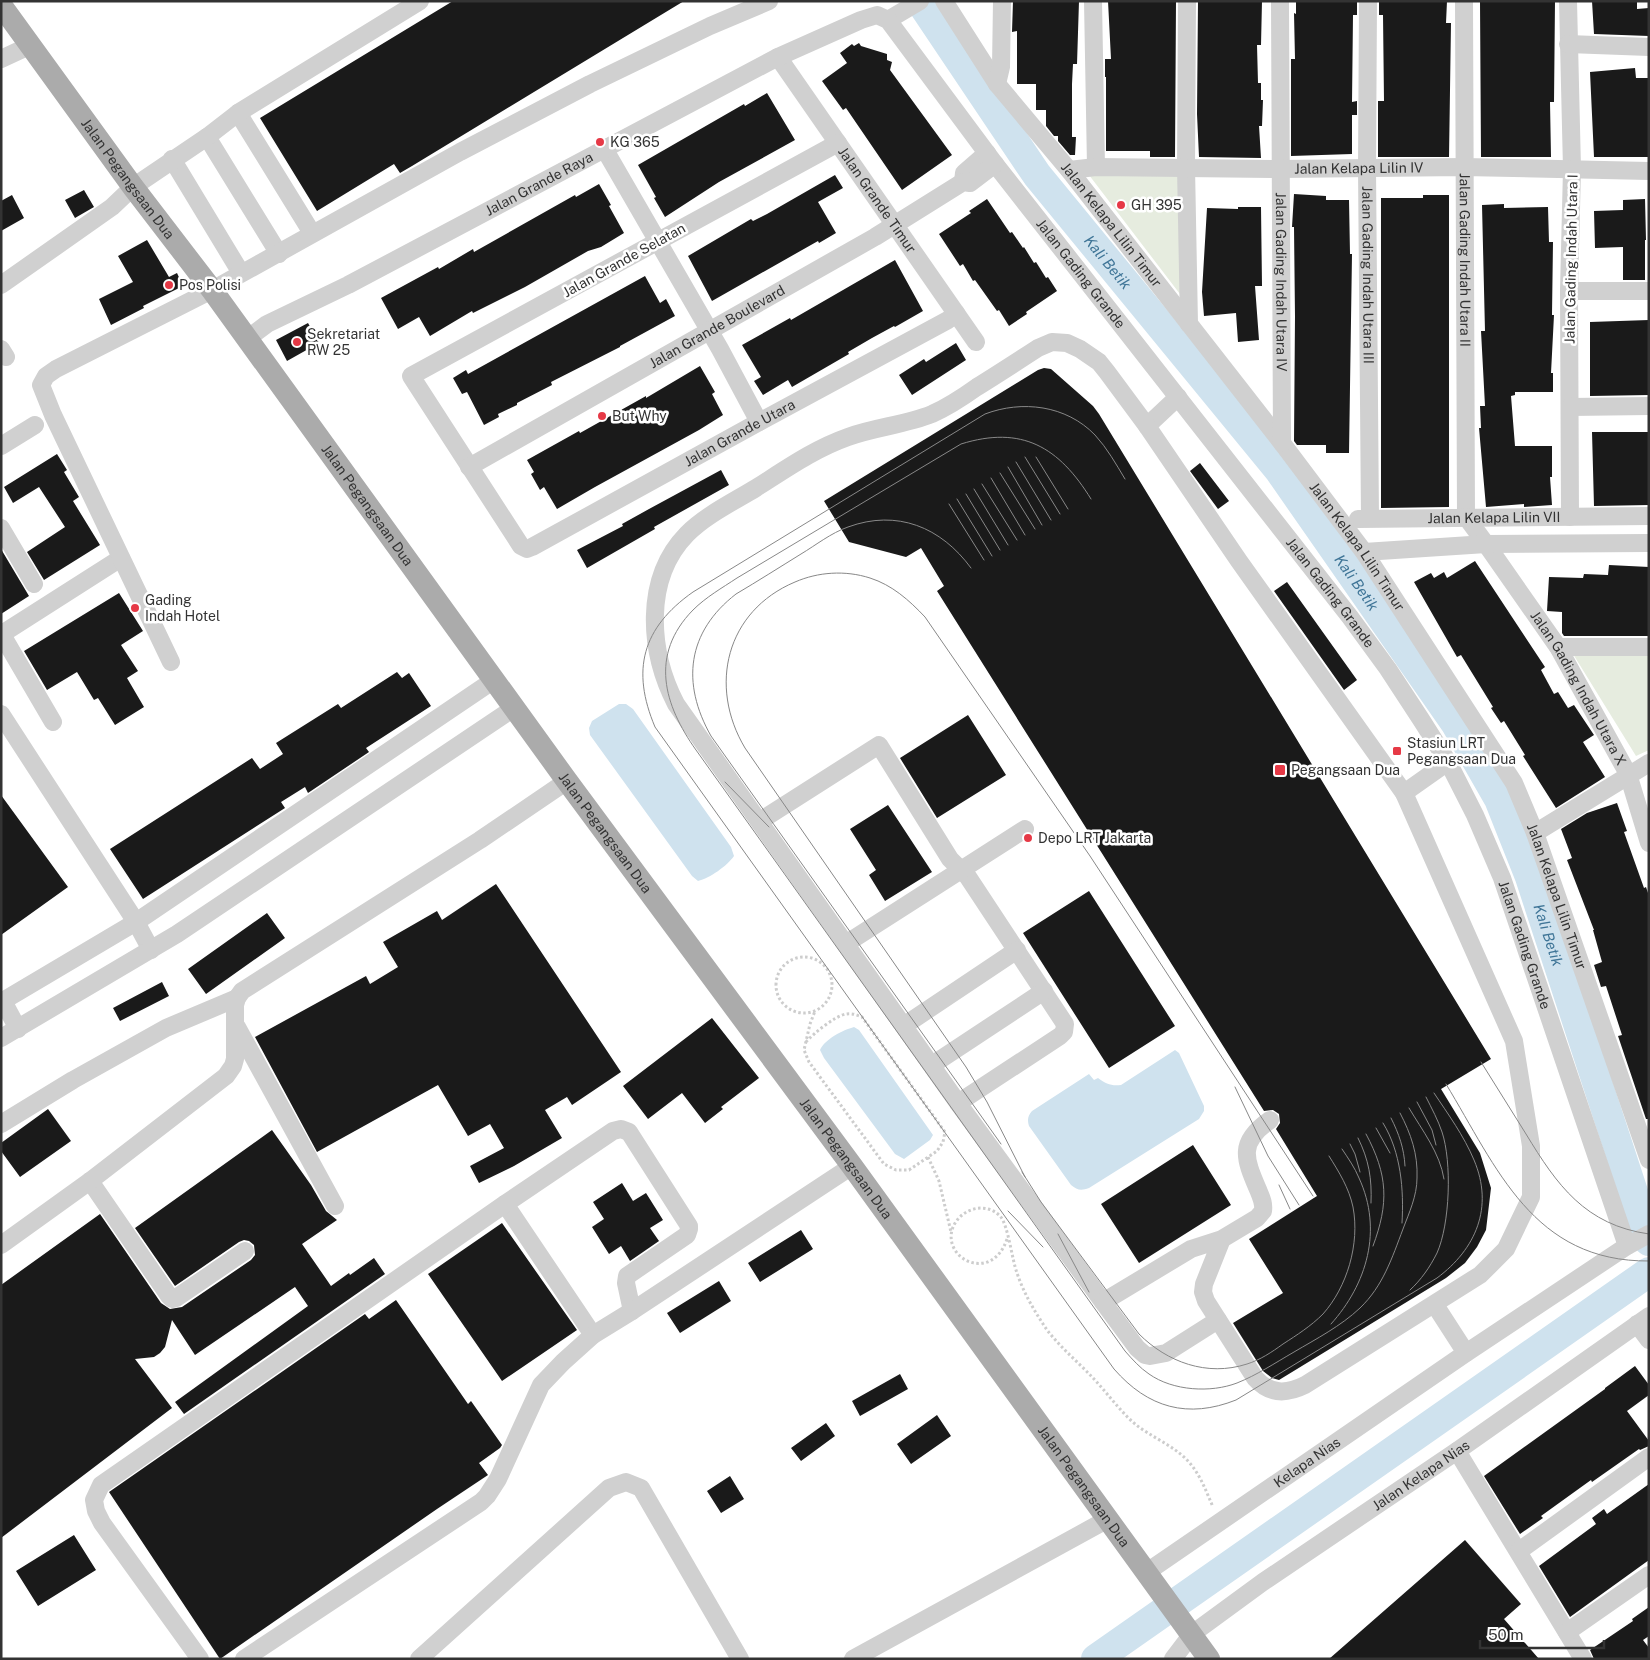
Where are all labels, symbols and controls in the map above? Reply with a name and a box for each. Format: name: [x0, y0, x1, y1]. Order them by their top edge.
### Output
street label: Jalan Pegangsaan Dua: [78, 115, 178, 242]
place label: KG 365: [610, 134, 660, 150]
marker: KG 365: [594, 136, 606, 148]
street label: Jalan Grande Timur: [835, 144, 920, 256]
street label: Jalan Grande Raya: [482, 149, 595, 219]
street label: Jalan Kelapa Lilin Timur: [1058, 159, 1165, 290]
street label: Jalan Kelapa Lilin IV: [1294, 159, 1424, 177]
street label: Jalan Gading Indah Utara II: [1457, 173, 1473, 347]
street label: Jalan Gading Indah Utara I: [1562, 174, 1580, 344]
street label: Jalan Gading Indah Utara III: [1359, 186, 1377, 364]
street label: Jalan Gading Indah Utara IV: [1273, 192, 1290, 372]
place label: GH 395: [1131, 197, 1182, 213]
marker: GH 395: [1115, 199, 1127, 211]
street label: Jalan Gading Grande: [1033, 216, 1129, 332]
street label: Jalan Grande Selatan: [560, 220, 688, 300]
water label: Kali Betik: [1081, 231, 1136, 293]
place label: Pos Polisi: [179, 277, 241, 293]
marker: Pos Polisi: [163, 279, 175, 291]
street label: Jalan Grande Boulevard: [646, 282, 788, 371]
place label: Sekretariat RW 25: [307, 326, 380, 358]
marker: Sekretariat RW 25: [291, 336, 303, 348]
street label: Jalan Grande Utara: [682, 396, 798, 470]
place label: But Why: [612, 408, 667, 424]
marker: But Why: [596, 410, 608, 422]
street label: Jalan Pegangsaan Dua: [318, 441, 417, 569]
street label: Jalan Kelapa Lilin Timur: [1306, 479, 1408, 614]
street label: Jalan Kelapa Lilin VII: [1427, 509, 1561, 526]
street label: Jalan Gading Grande: [1283, 535, 1378, 651]
water label: Kali Betik: [1332, 551, 1383, 614]
place label: Gading Indah Hotel: [145, 592, 220, 624]
marker: Gading Indah Hotel: [129, 602, 141, 614]
street label: Jalan Gading Indah Utara X: [1527, 608, 1630, 768]
place label: Stasiun LRT Pegangsaan Dua: [1407, 735, 1516, 767]
marker: Stasiun LRT Pegangsaan Dua: [1391, 745, 1403, 757]
place label: Pegangsaan Dua: [1291, 762, 1400, 778]
marker: Pegangsaan Dua: [1273, 763, 1287, 777]
street label: Jalan Pegangsaan Dua: [556, 769, 655, 896]
street label: Jalan Kelapa Lilin Timur: [1524, 821, 1590, 971]
place label: Depo LRT Jakarta: [1038, 830, 1151, 846]
marker: Depo LRT Jakarta: [1022, 832, 1034, 844]
street label: Jalan Gading Grande: [1496, 879, 1554, 1011]
water label: Kali Betik: [1531, 901, 1567, 969]
street label: Jalan Pegangsaan Dua: [797, 1095, 896, 1222]
street label: Jalan Pegangsaan Dua: [1035, 1423, 1133, 1550]
street label: Kelapa Nias: [1271, 1434, 1343, 1491]
street label: Jalan Kelapa Nias: [1369, 1437, 1473, 1514]
scale bar: [1480, 1618, 1604, 1650]
text: 50 m: [1488, 1626, 1523, 1643]

